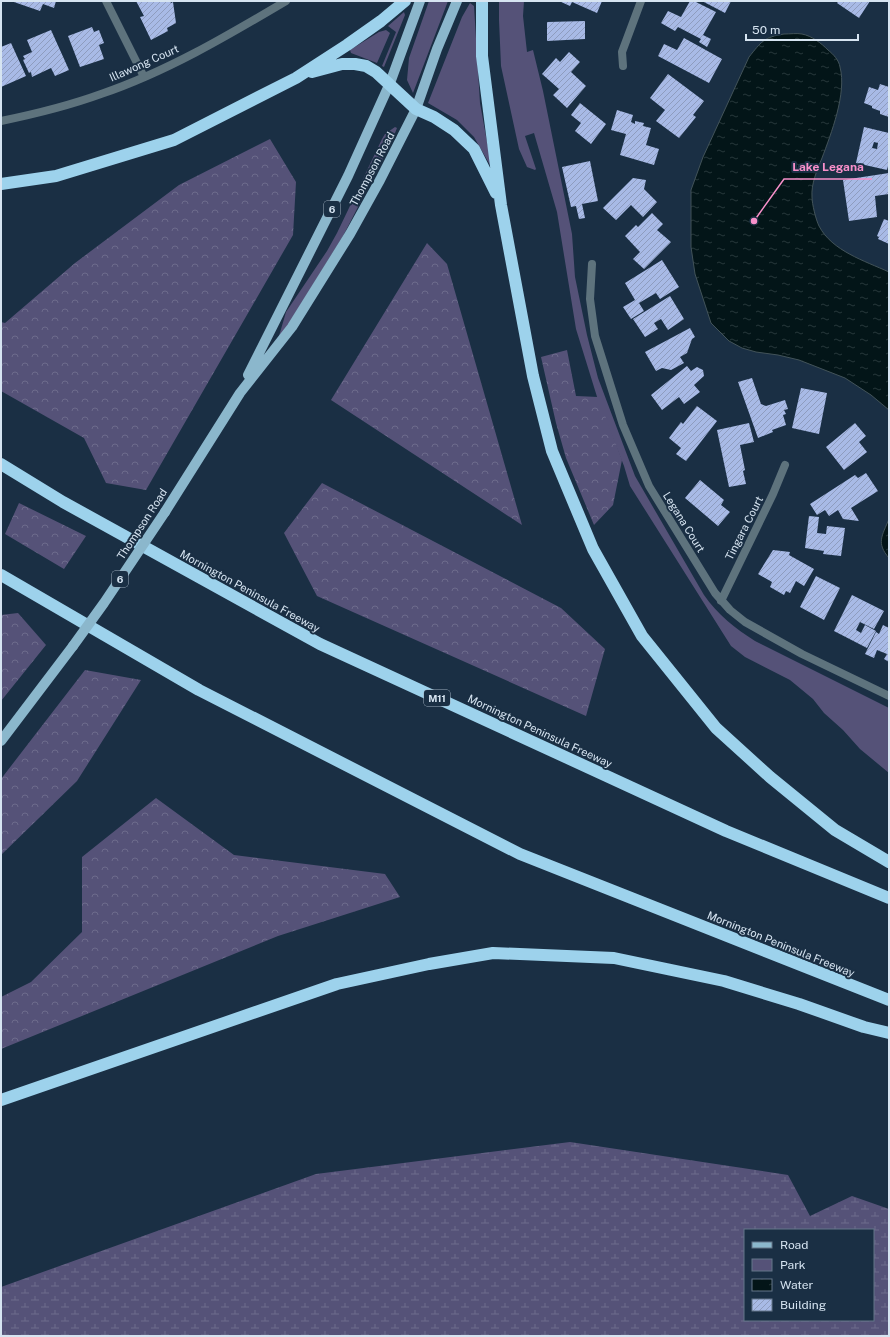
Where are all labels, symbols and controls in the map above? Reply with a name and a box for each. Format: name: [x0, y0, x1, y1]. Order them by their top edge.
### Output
scale bar: [746, 16, 858, 42]
text: 50 m: [752, 23, 780, 37]
street label: Illawong Court: [107, 42, 181, 84]
street label: Thompson Road: [347, 130, 397, 208]
callout: Lake Legana: [784, 155, 872, 179]
text: Lake Legana: [792, 160, 864, 174]
road number: 6: [324, 201, 340, 217]
street label: Thompson Road: [115, 486, 169, 562]
street label: Legana Court: [661, 490, 707, 554]
street label: Tingara Court: [723, 494, 765, 562]
street label: Mornington Peninsula Freeway: [178, 547, 322, 635]
road number: 6: [112, 571, 128, 587]
road number: M11: [424, 690, 450, 706]
street label: Mornington Peninsula Freeway: [466, 692, 614, 770]
street label: Mornington Peninsula Freeway: [706, 909, 857, 979]
legend: [744, 1229, 874, 1321]
text: Road: [780, 1238, 808, 1252]
text: Park: [780, 1258, 806, 1272]
text: Water: [780, 1278, 814, 1292]
text: Building: [780, 1298, 826, 1312]

